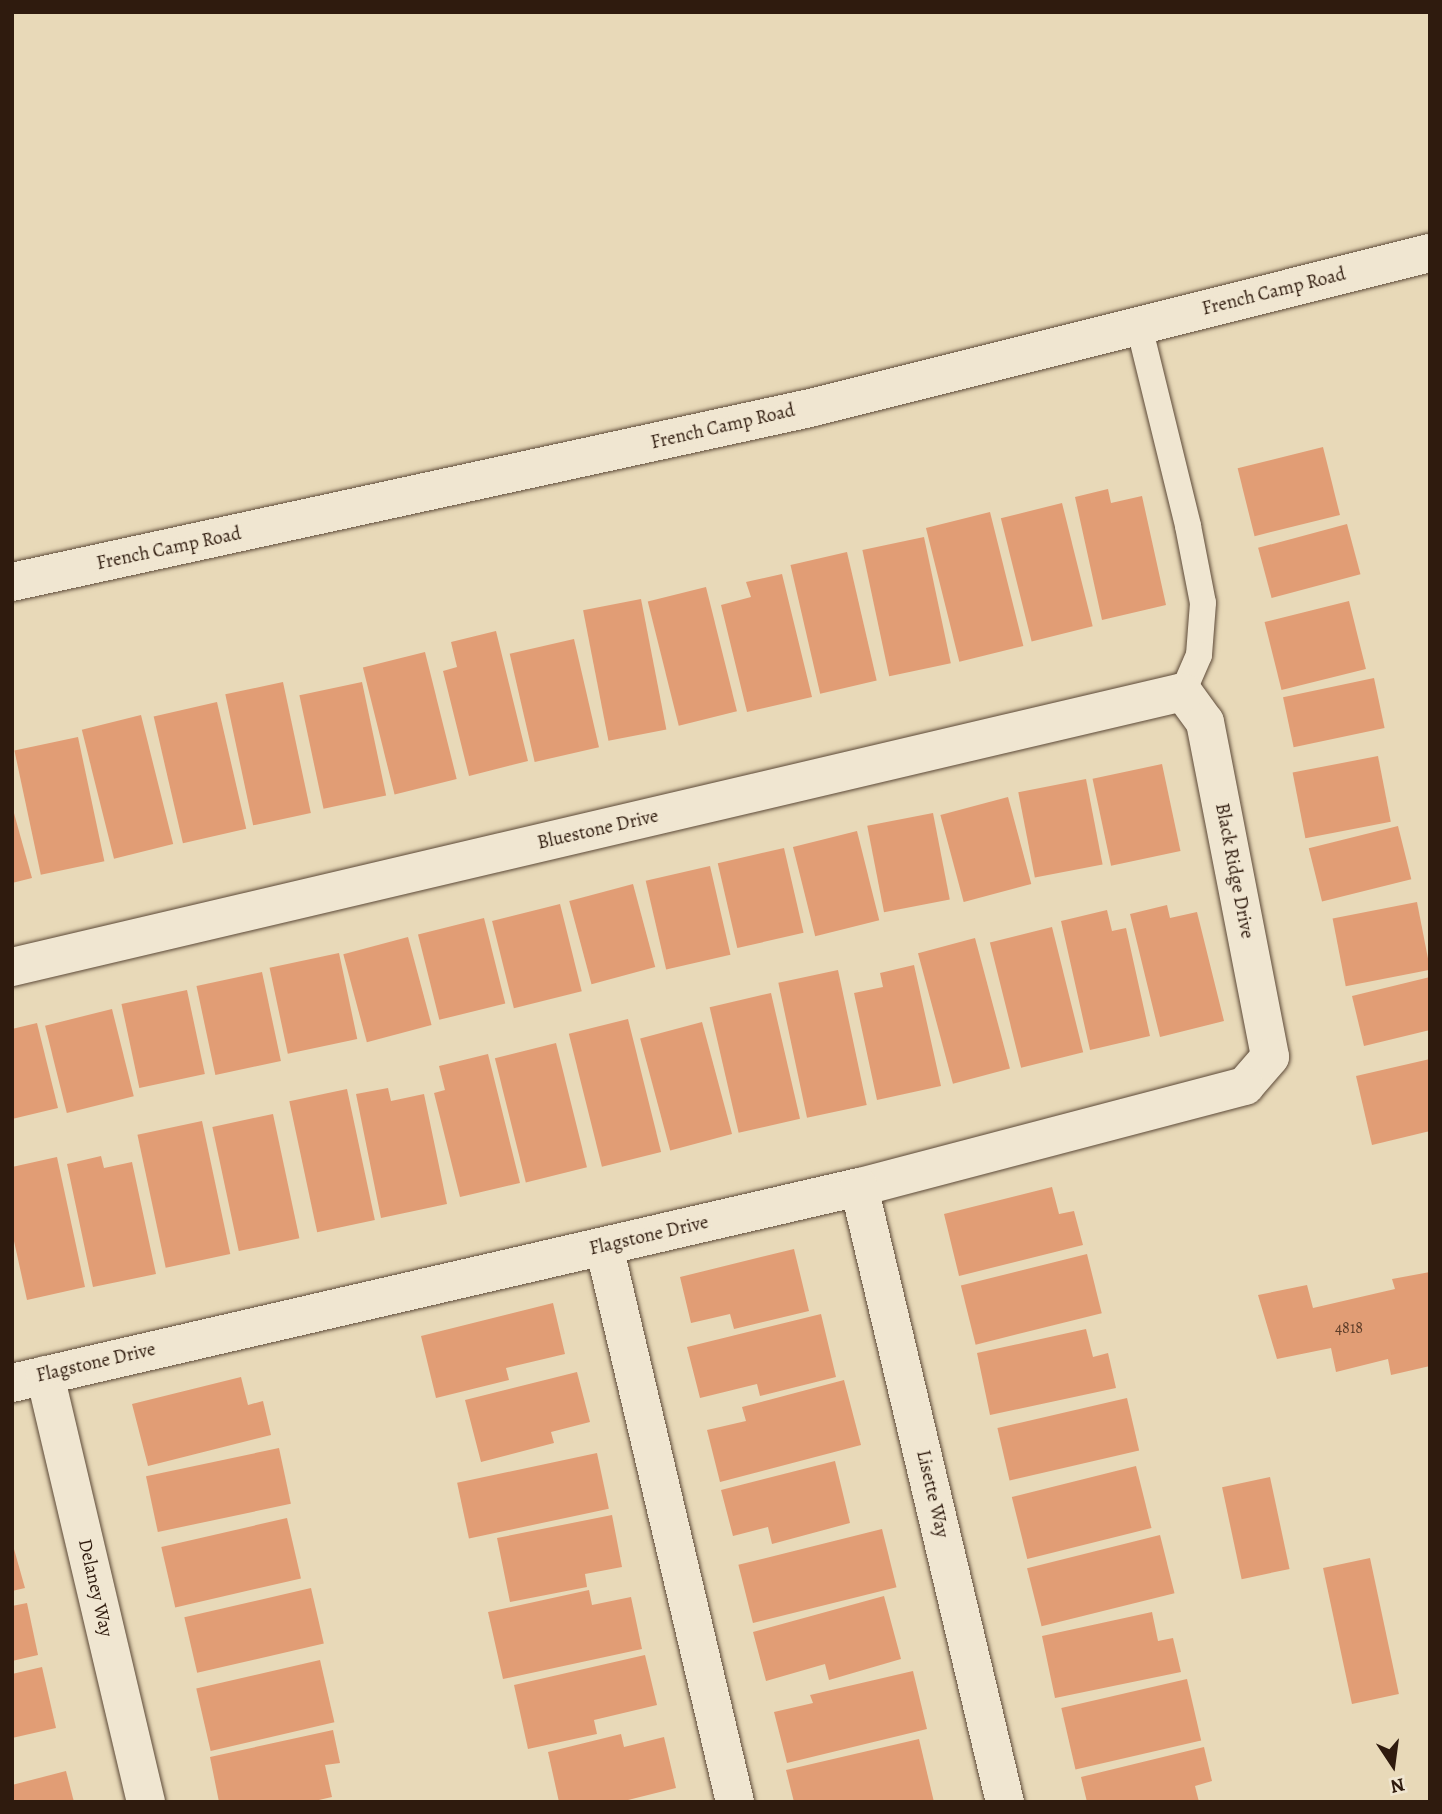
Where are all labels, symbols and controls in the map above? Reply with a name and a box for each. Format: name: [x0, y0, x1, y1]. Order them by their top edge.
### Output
street label: French Camp Road: [1200, 263, 1348, 321]
street label: French Camp Road: [649, 399, 797, 455]
street label: French Camp Road: [95, 523, 243, 575]
street label: Black Ridge Drive: [1210, 801, 1258, 941]
street label: Bluestone Drive: [535, 805, 661, 855]
street label: Flagstone Drive: [587, 1211, 711, 1261]
house number: 4818: [1335, 1318, 1363, 1338]
street label: Flagstone Drive: [34, 1338, 158, 1388]
street label: Lisette Way: [911, 1448, 953, 1540]
street label: Delaney Way: [73, 1537, 117, 1639]
north arrow: [1358, 1730, 1428, 1800]
text: N: [1388, 1771, 1407, 1800]

